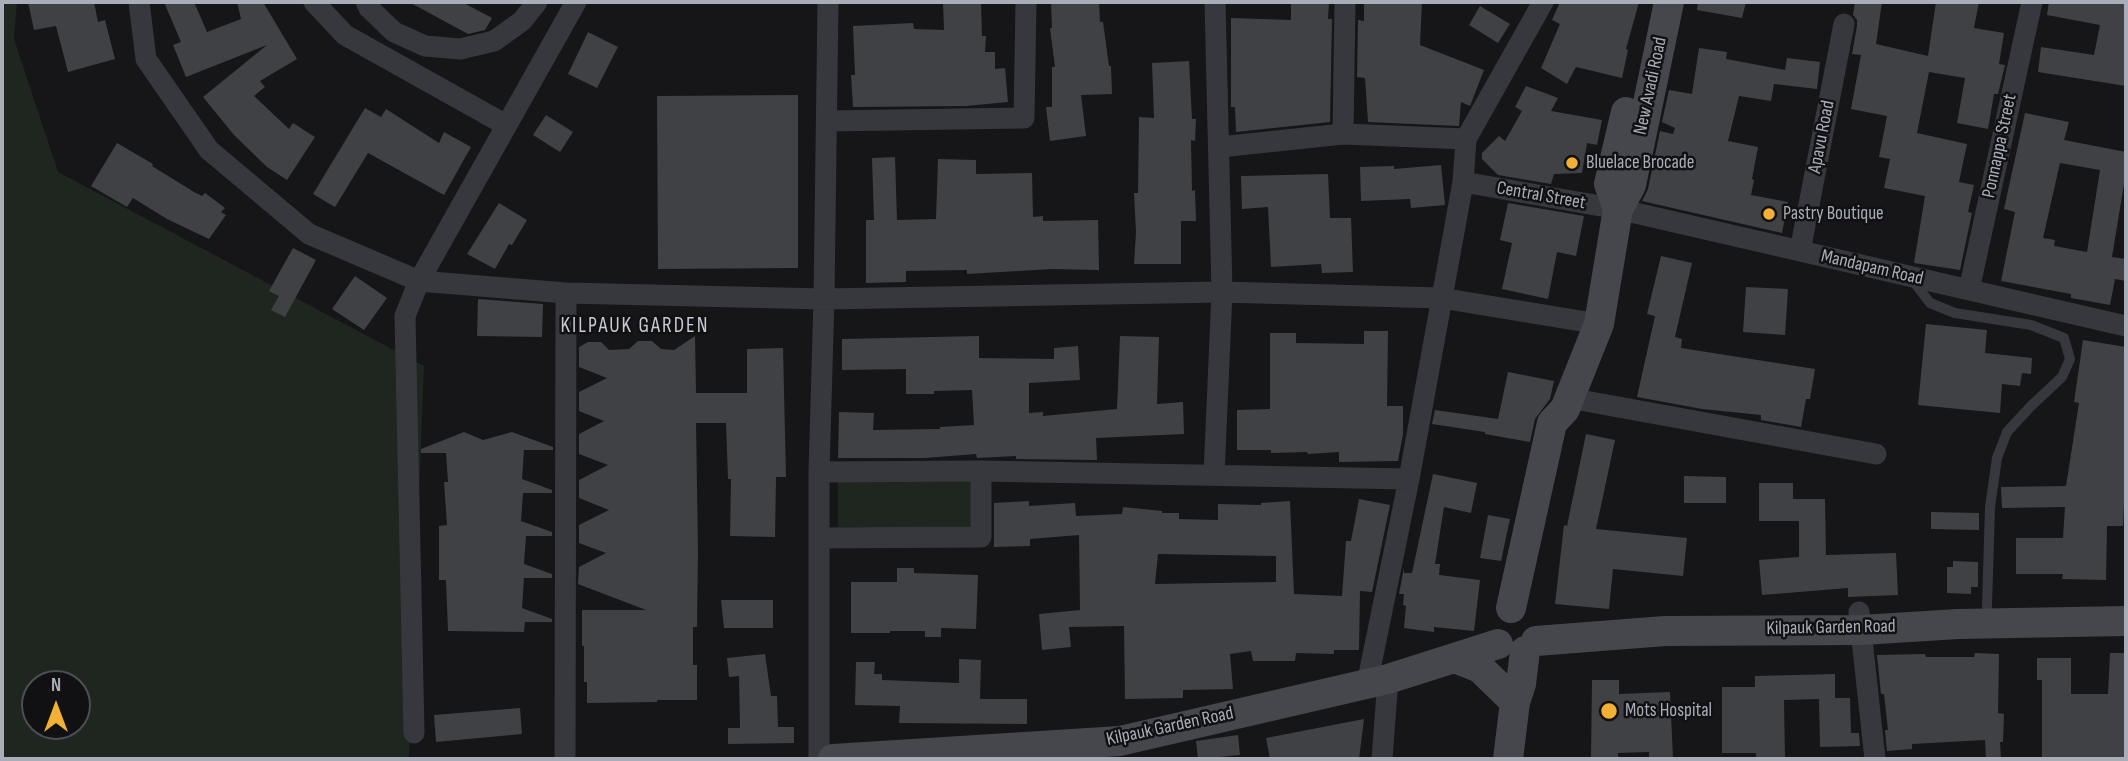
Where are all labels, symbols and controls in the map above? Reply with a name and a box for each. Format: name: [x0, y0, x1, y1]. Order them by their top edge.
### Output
street label: New Avadi Road: [1630, 35, 1672, 137]
street label: Ponnappa Street: [1978, 92, 2022, 200]
street label: Apavu Road: [1804, 99, 1840, 175]
place label: Bluelace Brocade: [1586, 152, 1694, 174]
marker: Bluelace Brocade: [1564, 155, 1580, 171]
street label: Central Street: [1495, 177, 1587, 215]
place label: Pastry Boutique: [1783, 203, 1884, 225]
marker: Pastry Boutique: [1761, 206, 1777, 222]
street label: Mandapam Road: [1819, 245, 1925, 291]
district label: KILPAUK GARDEN: [562, 314, 708, 340]
street label: Kilpauk Garden Road: [1766, 615, 1896, 641]
north arrow: [21, 670, 91, 740]
text: N: [51, 674, 61, 697]
place label: Mots Hospital: [1625, 700, 1712, 722]
marker: Mots Hospital: [1599, 701, 1619, 721]
street label: Kilpauk Garden Road: [1104, 702, 1236, 752]

